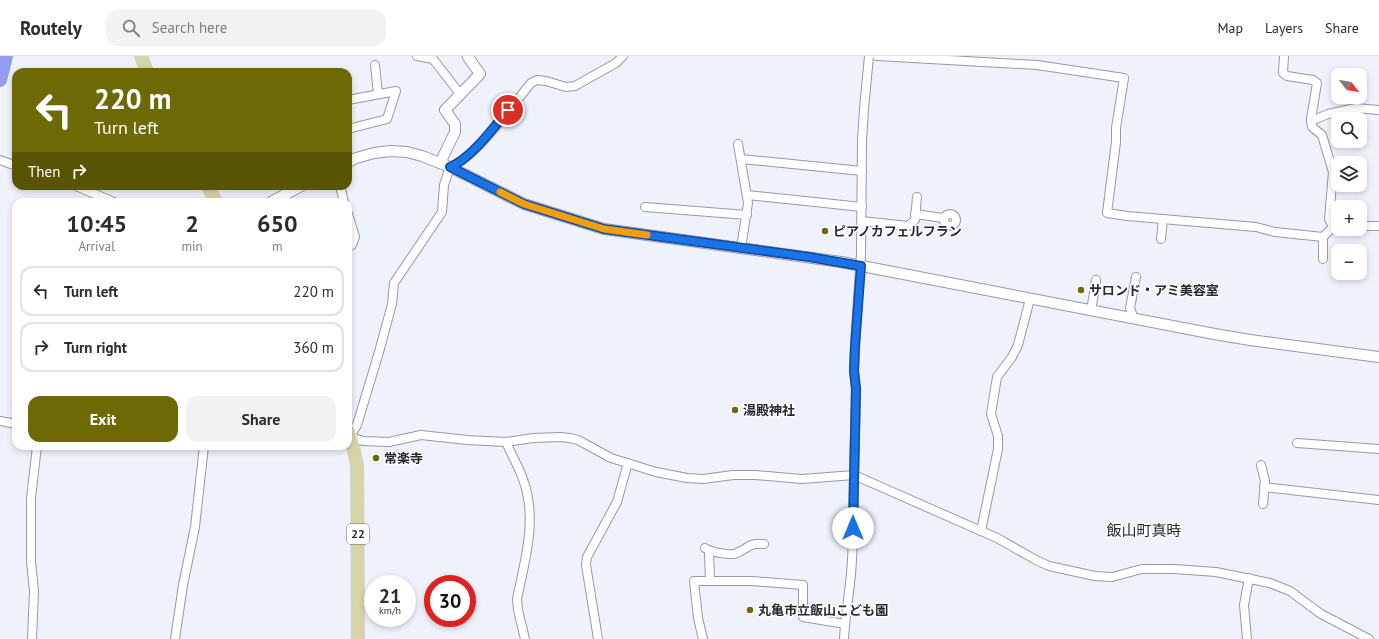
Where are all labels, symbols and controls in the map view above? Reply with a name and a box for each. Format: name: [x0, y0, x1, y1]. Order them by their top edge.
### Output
search box: [106, 10, 386, 46]
text: Routely: [20, 16, 82, 40]
icon: search: [120, 17, 142, 39]
text: Search here: [152, 18, 227, 37]
text: Map: [1217, 19, 1243, 37]
text: Layers: [1265, 19, 1303, 37]
text: Share: [1325, 19, 1359, 37]
north arrow: [1331, 68, 1367, 104]
map controls: [1331, 68, 1367, 280]
text: 220 m: [94, 80, 171, 117]
icon: left: [28, 84, 80, 136]
pin: [491, 93, 525, 127]
icon: arrive: [497, 99, 519, 121]
button: search: [1331, 112, 1367, 148]
text: Turn left: [94, 116, 159, 139]
button: layers: [1331, 156, 1367, 192]
icon: right: [68, 160, 90, 182]
text: Then: [28, 162, 60, 181]
button: +: [1331, 200, 1367, 236]
text: 10:45: [66, 208, 127, 239]
text: 2: [185, 208, 199, 239]
text: 650: [257, 208, 298, 239]
place label: ピアノカフェルフラン: [833, 223, 962, 240]
marker: ピアノカフェルフラン: [820, 226, 830, 236]
text: Arrival: [79, 238, 115, 255]
text: min: [181, 238, 203, 255]
text: m: [272, 238, 283, 255]
button: −: [1331, 244, 1367, 280]
icon: left: [30, 280, 52, 302]
text: Turn left: [64, 282, 118, 301]
text: 220 m: [293, 282, 334, 301]
place label: サロンド・アミ美容室: [1089, 282, 1219, 299]
marker: サロンド・アミ美容室: [1076, 285, 1086, 295]
icon: right: [30, 336, 52, 358]
text: Turn right: [64, 338, 127, 357]
text: 360 m: [293, 338, 334, 357]
button: Exit: [28, 396, 178, 442]
button: Share: [186, 396, 336, 442]
place label: 湯殿神社: [743, 402, 795, 419]
marker: 湯殿神社: [730, 405, 740, 415]
place label: 常楽寺: [384, 450, 423, 467]
marker: 常楽寺: [371, 453, 381, 463]
position arrow: [832, 507, 874, 549]
district label: 飯山町真時: [1106, 521, 1182, 540]
road number: 22: [347, 524, 369, 544]
speed limit sign: 30: [424, 575, 476, 627]
text: 21: [379, 583, 401, 609]
place label: 丸亀市立飯山こども園: [758, 602, 888, 619]
text: km/h: [379, 604, 401, 617]
marker: 丸亀市立飯山こども園: [745, 605, 755, 615]

